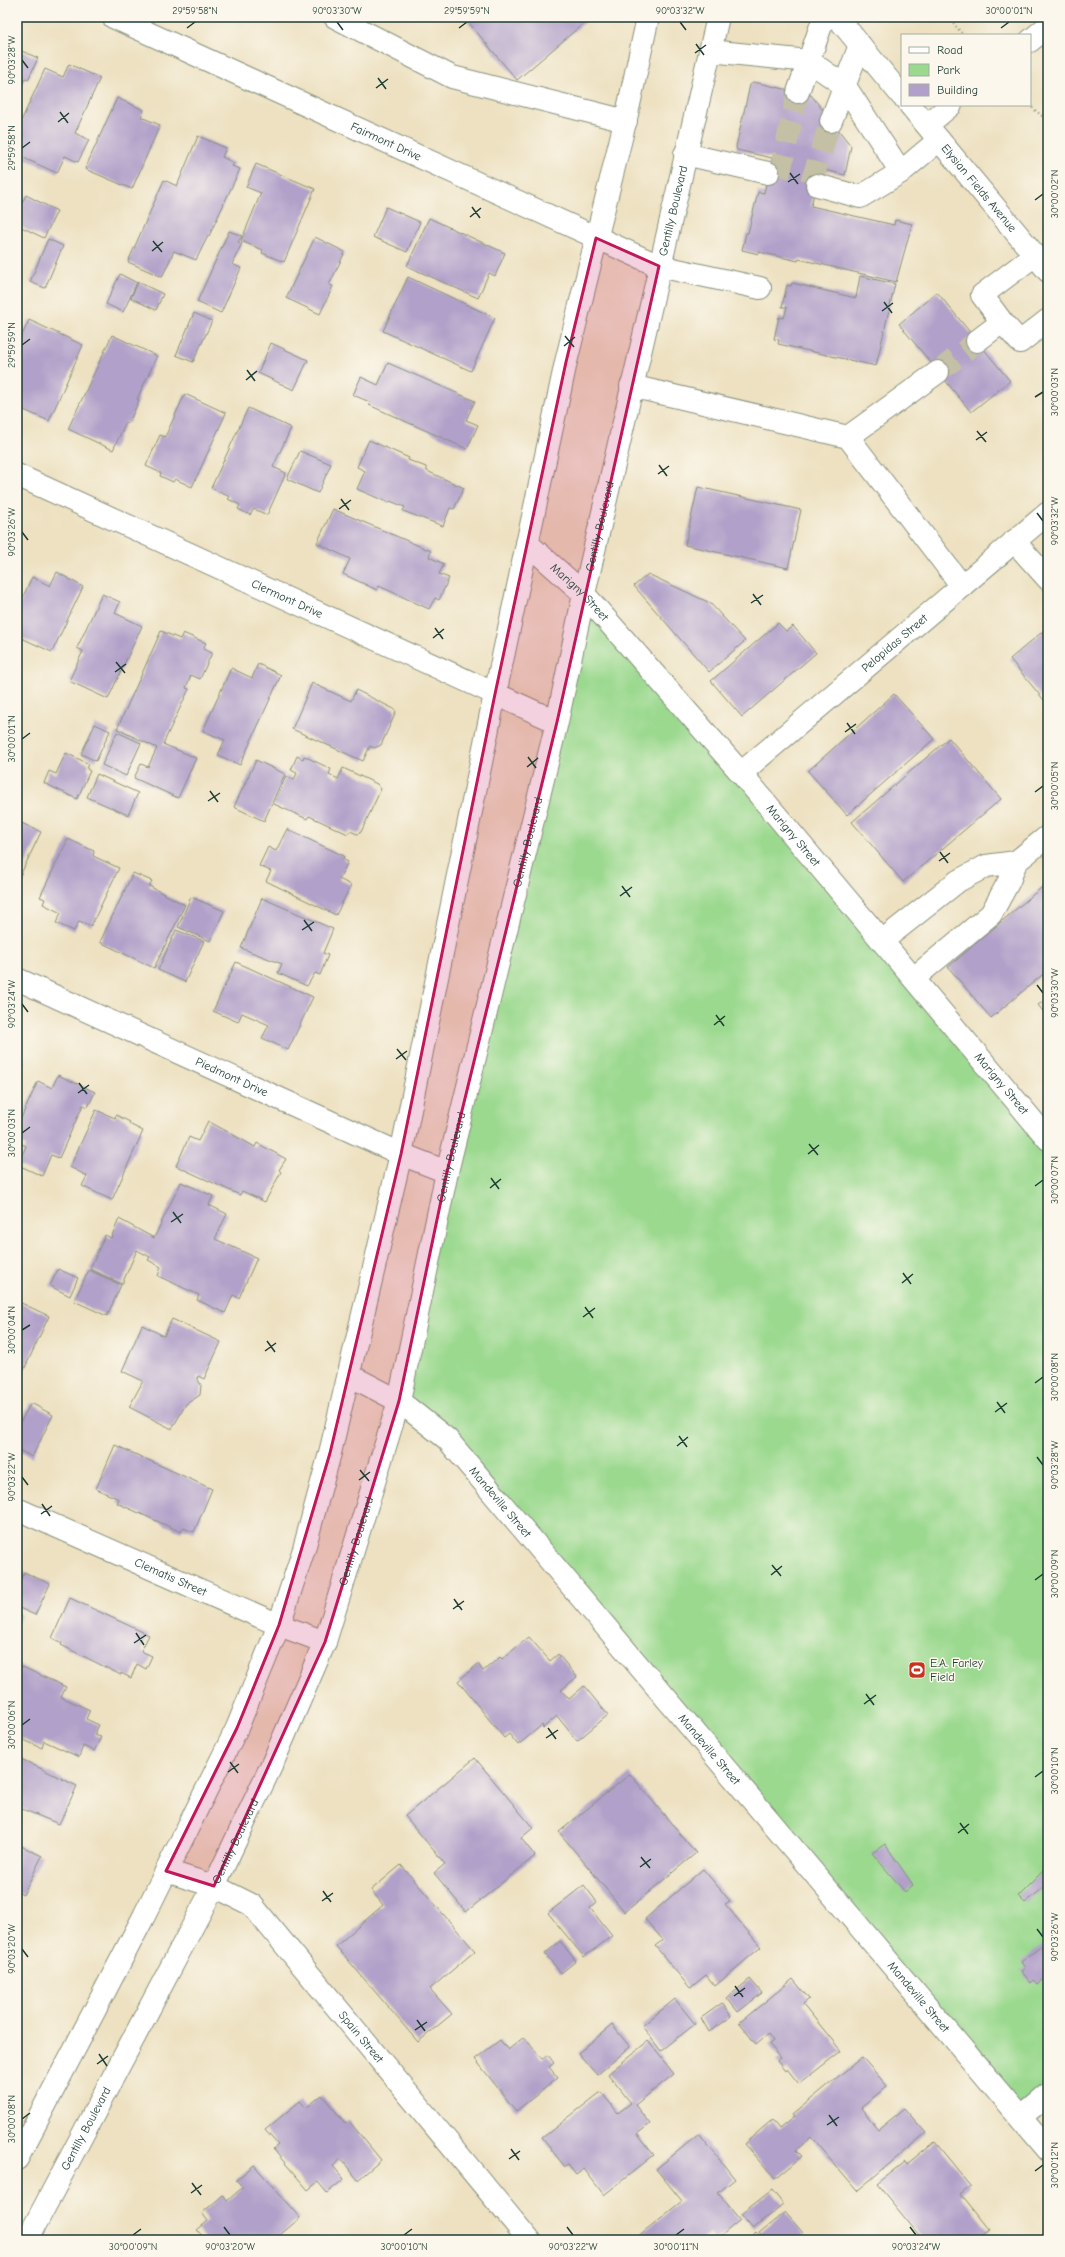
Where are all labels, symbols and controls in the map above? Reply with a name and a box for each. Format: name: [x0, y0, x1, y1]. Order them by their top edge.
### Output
text: 29°59'58"N: [172, 5, 218, 17]
text: 90°03'30"W: [312, 5, 362, 17]
text: 29°59'59"N: [444, 5, 490, 17]
text: 90°03'32"W: [656, 5, 705, 17]
text: 30°00'01"N: [985, 5, 1033, 17]
legend: [901, 34, 1031, 106]
text: 90°03'28"W: [6, 35, 18, 84]
text: Road: [937, 43, 963, 57]
text: Park: [937, 63, 960, 77]
text: Building: [937, 83, 978, 97]
street label: Fairmont Drive: [348, 119, 424, 164]
text: 29°59'58"N: [6, 125, 18, 171]
street label: Elysian Fields Avenue: [938, 141, 1020, 235]
street label: Gentilly Boulevard: [656, 164, 690, 257]
text: 30°00'02"N: [1049, 170, 1061, 218]
text: 29°59'59"N: [6, 322, 18, 368]
text: 30°00'03"N: [1049, 368, 1061, 416]
street label: Gentilly Boulevard: [582, 480, 617, 573]
text: 90°03'32"W: [1049, 496, 1061, 545]
text: 90°03'26"W: [6, 507, 18, 557]
street label: Marigny Street: [548, 560, 612, 624]
street label: Clermont Drive: [249, 576, 325, 621]
street label: Pelopidas Street: [859, 611, 931, 675]
text: 30°00'01"N: [6, 715, 18, 763]
text: 30°00'05"N: [1049, 762, 1061, 810]
street label: Gentilly Boulevard: [510, 796, 545, 889]
street label: Marigny Street: [763, 802, 824, 870]
text: 90°03'30"W: [1049, 968, 1061, 1018]
text: 90°03'24"W: [6, 979, 18, 1028]
street label: Marigny Street: [972, 1050, 1032, 1118]
street label: Piedmont Drive: [193, 1054, 270, 1099]
text: 30°00'03"N: [6, 1109, 18, 1157]
street label: Gentilly Boulevard: [434, 1110, 468, 1204]
text: 30°00'07"N: [1049, 1156, 1061, 1204]
text: 30°00'04"N: [6, 1306, 18, 1354]
text: 30°00'08"N: [1049, 1353, 1061, 1401]
text: 90°03'28"W: [1049, 1440, 1061, 1489]
text: 90°03'22"W: [6, 1452, 18, 1501]
street label: Mandeville Street: [466, 1464, 534, 1541]
street label: Gentilly Boulevard: [336, 1495, 376, 1587]
text: 30°00'09"N: [1049, 1550, 1061, 1598]
street label: Clematis Street: [132, 1555, 209, 1599]
place label: E.A. Farley Field: [930, 1656, 984, 1684]
sports icon: E.A. Farley Field: [907, 1660, 927, 1680]
text: 30°00'06"N: [6, 1701, 18, 1749]
street label: Mandeville Street: [675, 1711, 744, 1788]
text: 30°00'10"N: [1049, 1747, 1061, 1795]
street label: Gentilly Boulevard: [209, 1796, 262, 1886]
text: 90°03'26"W: [1049, 1912, 1061, 1962]
text: 90°03'20"W: [6, 1924, 18, 1974]
street label: Mandeville Street: [885, 1959, 953, 2036]
street label: Spain Street: [336, 2008, 387, 2066]
street label: Gentilly Boulevard: [58, 2084, 114, 2173]
text: 30°00'08"N: [6, 2095, 18, 2143]
text: 30°00'12"N: [1049, 2142, 1061, 2188]
text: 30°00'09"N: [109, 2241, 157, 2253]
text: 90°03'20"W: [205, 2241, 255, 2253]
text: 30°00'10"N: [380, 2241, 428, 2253]
text: 90°03'22"W: [549, 2241, 598, 2253]
text: 30°00'11"N: [653, 2241, 699, 2253]
text: 90°03'24"W: [892, 2241, 941, 2253]

